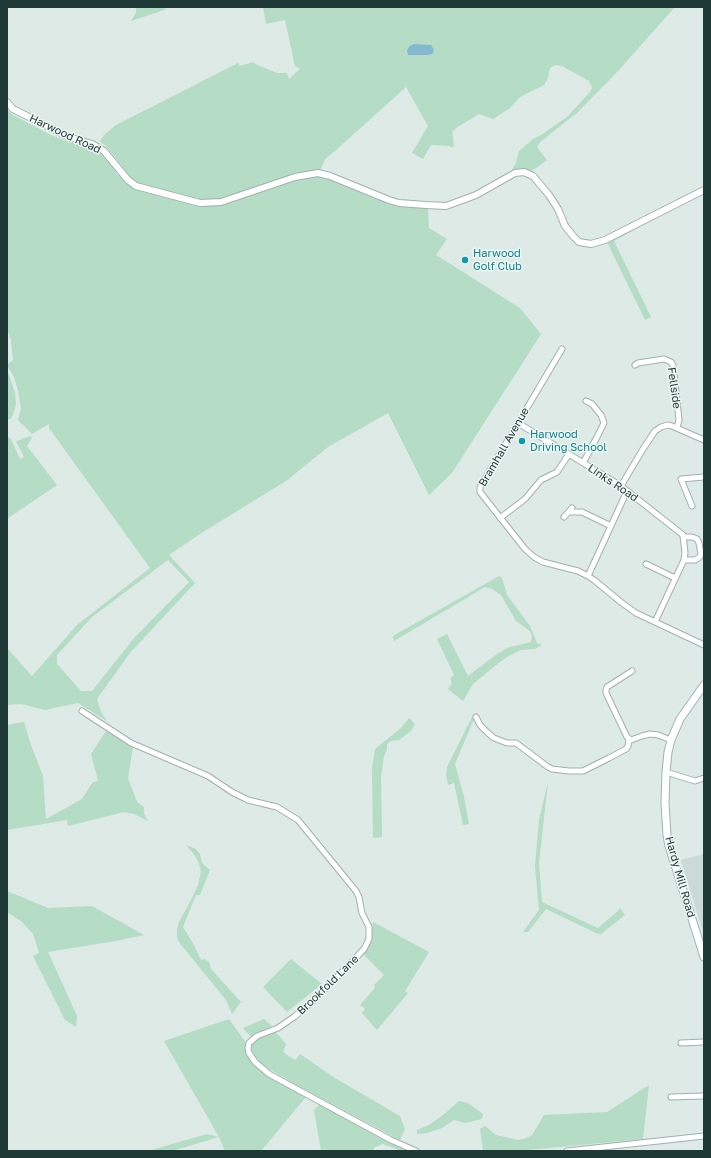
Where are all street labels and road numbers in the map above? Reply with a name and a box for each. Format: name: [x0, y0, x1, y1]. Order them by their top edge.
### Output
street label: Harwood Road: [27, 112, 103, 156]
street label: Fellside: [665, 366, 683, 410]
street label: Bramhall Avenue: [476, 405, 532, 489]
street label: Links Road: [585, 461, 641, 505]
street label: Hardy Mill Road: [662, 835, 698, 919]
street label: Brookfold Lane: [295, 952, 361, 1018]

